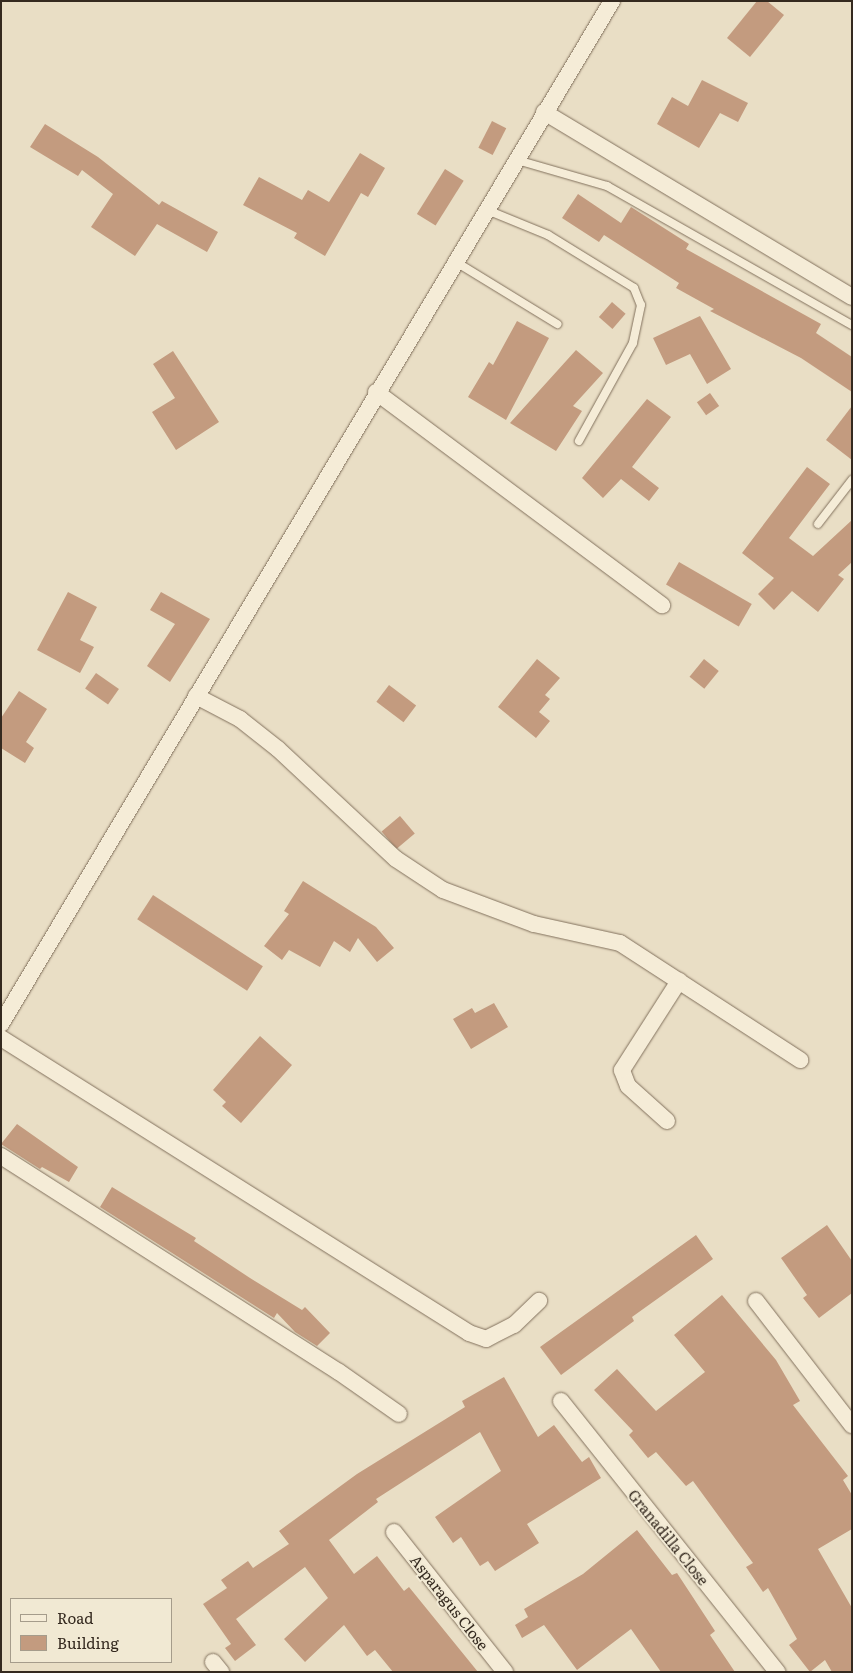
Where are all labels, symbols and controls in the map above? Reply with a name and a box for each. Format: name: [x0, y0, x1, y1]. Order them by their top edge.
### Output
street label: Granadilla Close: [625, 1486, 713, 1588]
street label: Asparagus Close: [407, 1551, 493, 1653]
legend: [10, 1598, 172, 1663]
text: Road: [57, 1606, 93, 1629]
text: Building: [57, 1631, 119, 1654]

